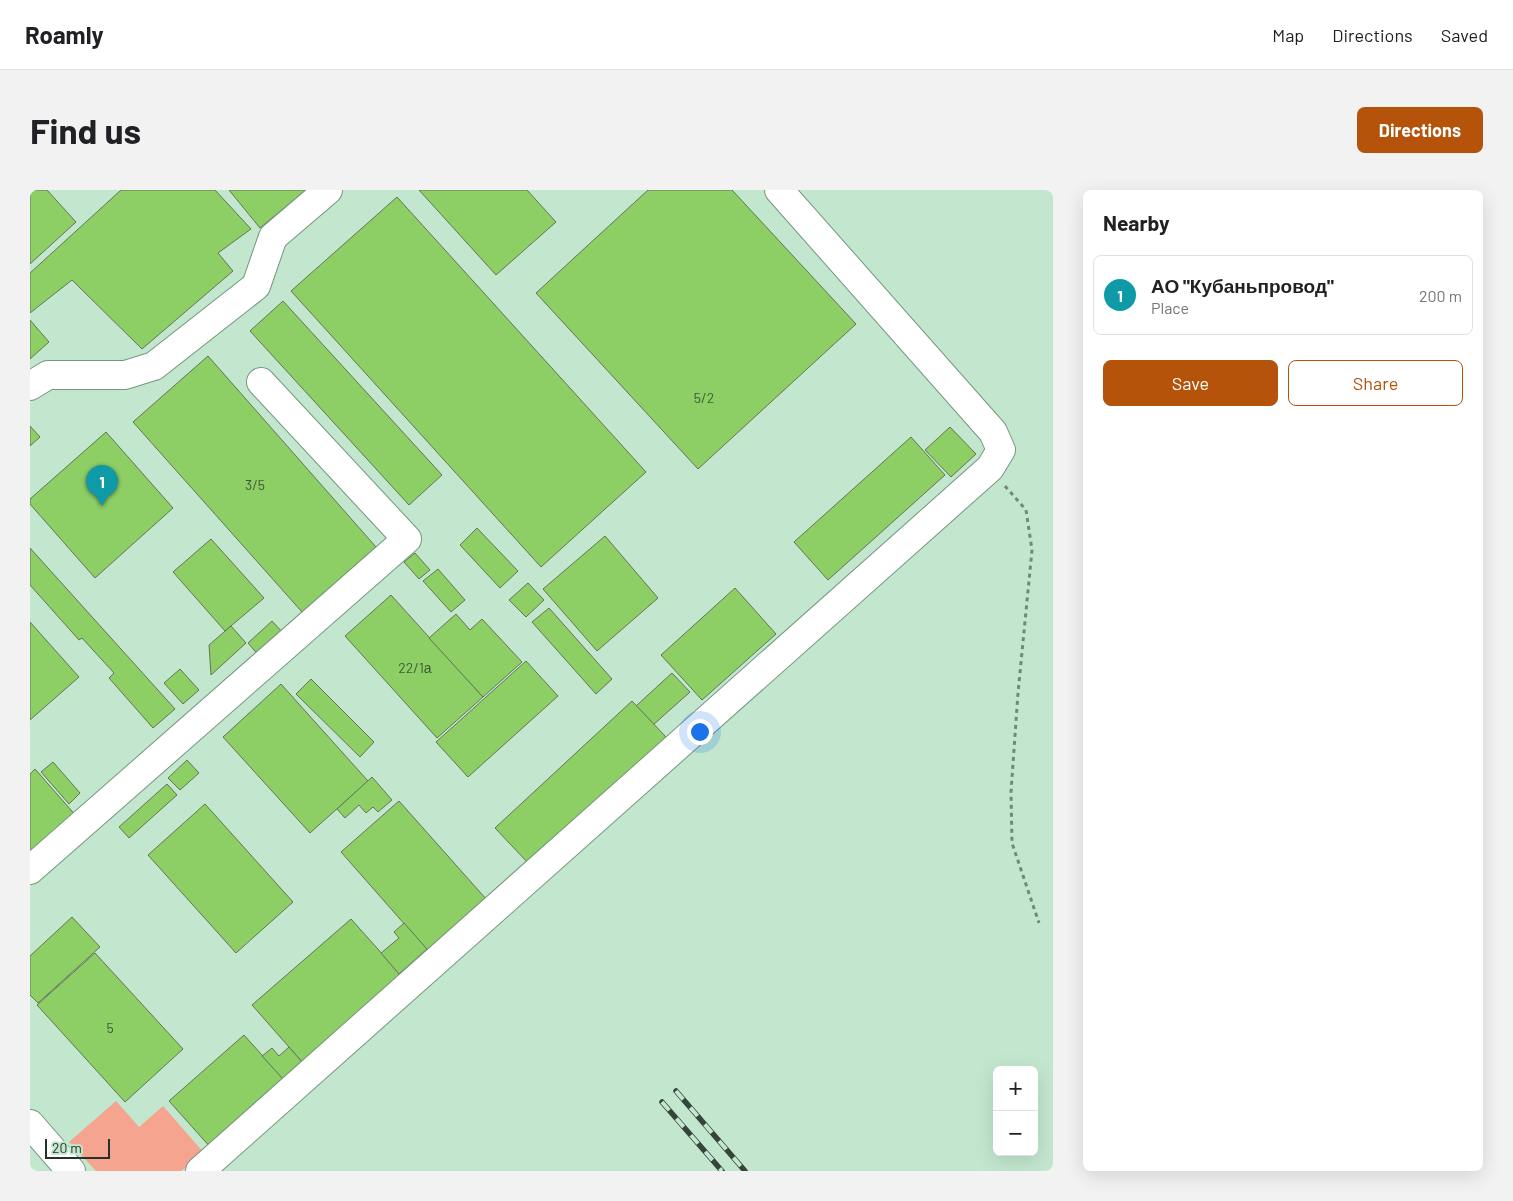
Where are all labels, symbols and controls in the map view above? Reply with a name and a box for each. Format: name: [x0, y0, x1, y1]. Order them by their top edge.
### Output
text: Roamly: [25, 20, 104, 49]
text: Map: [1272, 24, 1304, 46]
text: Directions: [1332, 24, 1413, 46]
text: Saved: [1441, 24, 1488, 46]
button: Directions: [1357, 107, 1483, 153]
text: Find us: [30, 109, 141, 151]
text: Nearby: [1103, 210, 1169, 235]
text: АО "Кубаньпровод": [1151, 274, 1334, 297]
text: 1: [1117, 286, 1123, 305]
text: 200 m: [1419, 286, 1462, 305]
text: Place: [1151, 298, 1189, 317]
button: Save: [1103, 360, 1278, 406]
button: Share: [1288, 360, 1463, 406]
house number: 5/2: [694, 389, 714, 406]
pin: 1: [86, 465, 118, 506]
house number: 3/5: [245, 476, 265, 493]
house number: 22/1а: [398, 659, 432, 676]
your location: [687, 719, 713, 745]
house number: 5: [106, 1019, 114, 1036]
map controls: [993, 1066, 1038, 1156]
button: +: [993, 1066, 1038, 1111]
button: −: [993, 1111, 1038, 1156]
scale bar: [45, 1136, 110, 1159]
text: 20 m: [52, 1139, 82, 1156]

